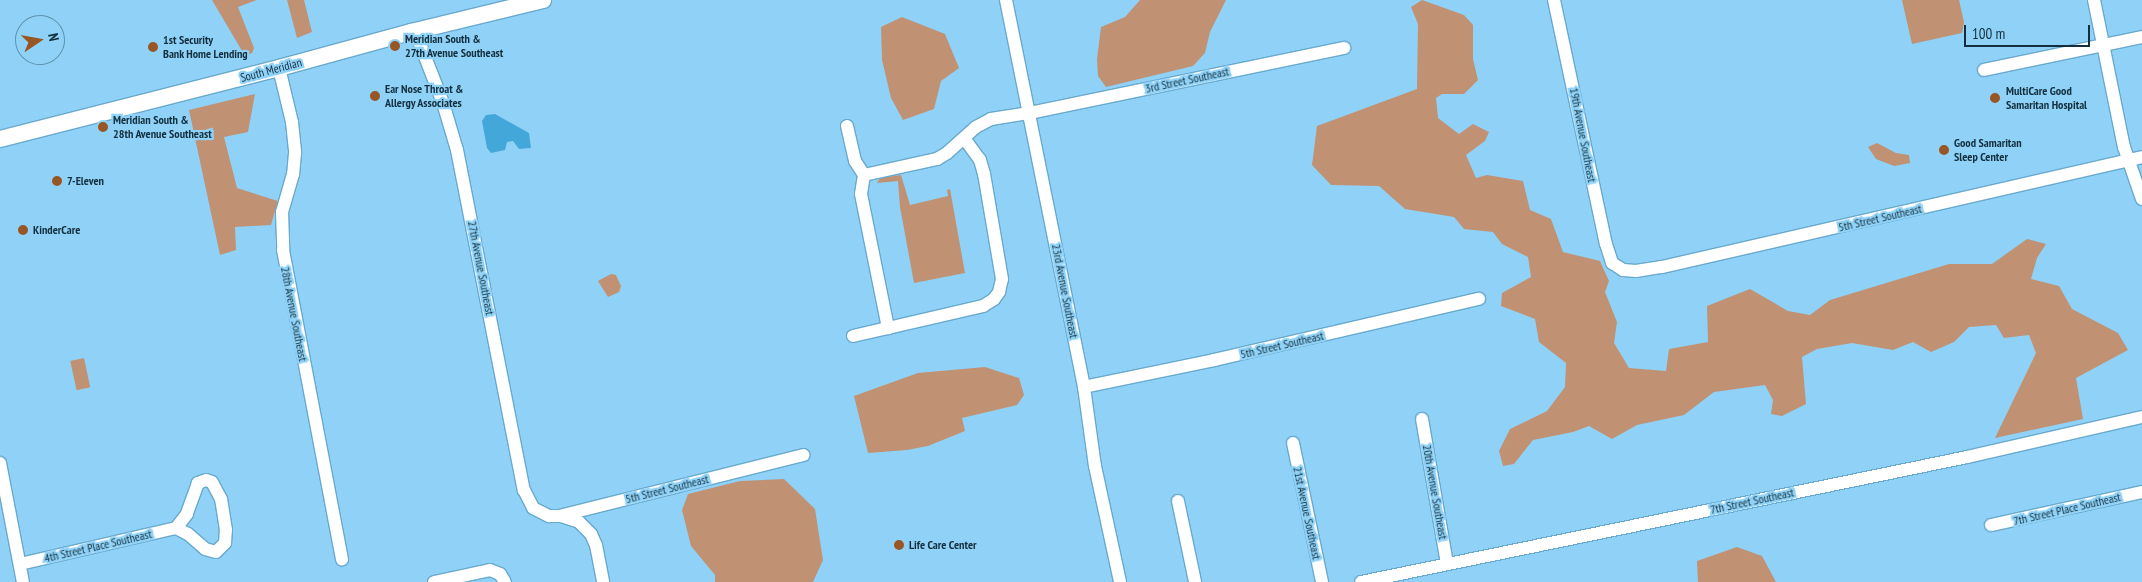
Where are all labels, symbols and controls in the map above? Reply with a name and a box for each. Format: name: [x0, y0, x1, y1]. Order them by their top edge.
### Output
north arrow: [15, 15, 65, 65]
scale bar: [1967, 15, 2093, 47]
text: 100 m: [1972, 24, 2005, 43]
text: N: [44, 32, 63, 43]
place label: Meridian South & 27th Avenue Southeast: [405, 32, 504, 60]
place label: 1st Security Bank Home Lending: [163, 33, 248, 61]
marker: Meridian South & 27th Avenue Southeast: [389, 40, 401, 52]
marker: 1st Security Bank Home Lending: [147, 41, 159, 53]
street label: South Meridian: [239, 55, 303, 85]
street label: 3rd Street Southeast: [1144, 64, 1230, 96]
place label: Ear Nose Throat & Allergy Associates: [385, 82, 464, 110]
place label: MultiCare Good Samaritan Hospital: [2006, 84, 2087, 112]
street label: 19th Avenue Southeast: [1567, 86, 1599, 184]
marker: Ear Nose Throat & Allergy Associates: [369, 90, 381, 102]
marker: MultiCare Good Samaritan Hospital: [1988, 91, 2002, 105]
place label: Meridian South & 28th Avenue Southeast: [113, 113, 212, 141]
marker: Meridian South & 28th Avenue Southeast: [97, 121, 109, 133]
place label: Good Samaritan Sleep Center: [1954, 136, 2022, 164]
marker: Good Samaritan Sleep Center: [1938, 144, 1950, 156]
place label: 7-Eleven: [67, 174, 104, 188]
marker: 7-Eleven: [51, 175, 63, 187]
street label: 5th Street Southeast: [1837, 201, 1923, 235]
street label: 27th Avenue Southeast: [465, 220, 497, 316]
place label: KinderCare: [33, 223, 80, 237]
marker: KinderCare: [17, 224, 29, 236]
street label: 23rd Avenue Southeast: [1049, 243, 1081, 339]
street label: 28th Avenue Southeast: [278, 265, 310, 363]
street label: 5th Street Southeast: [1239, 328, 1325, 362]
street label: 20th Avenue Southeast: [1420, 443, 1450, 541]
street label: 21st Avenue Southeast: [1290, 465, 1324, 561]
street label: 5th Street Southeast: [624, 472, 710, 506]
street label: 7th Street Southeast: [1709, 485, 1795, 517]
street label: 7th Street Place Southeast: [2012, 490, 2122, 528]
street label: 4th Street Place Southeast: [43, 527, 153, 565]
place label: Life Care Center: [909, 538, 977, 552]
marker: Life Care Center: [893, 539, 905, 551]

